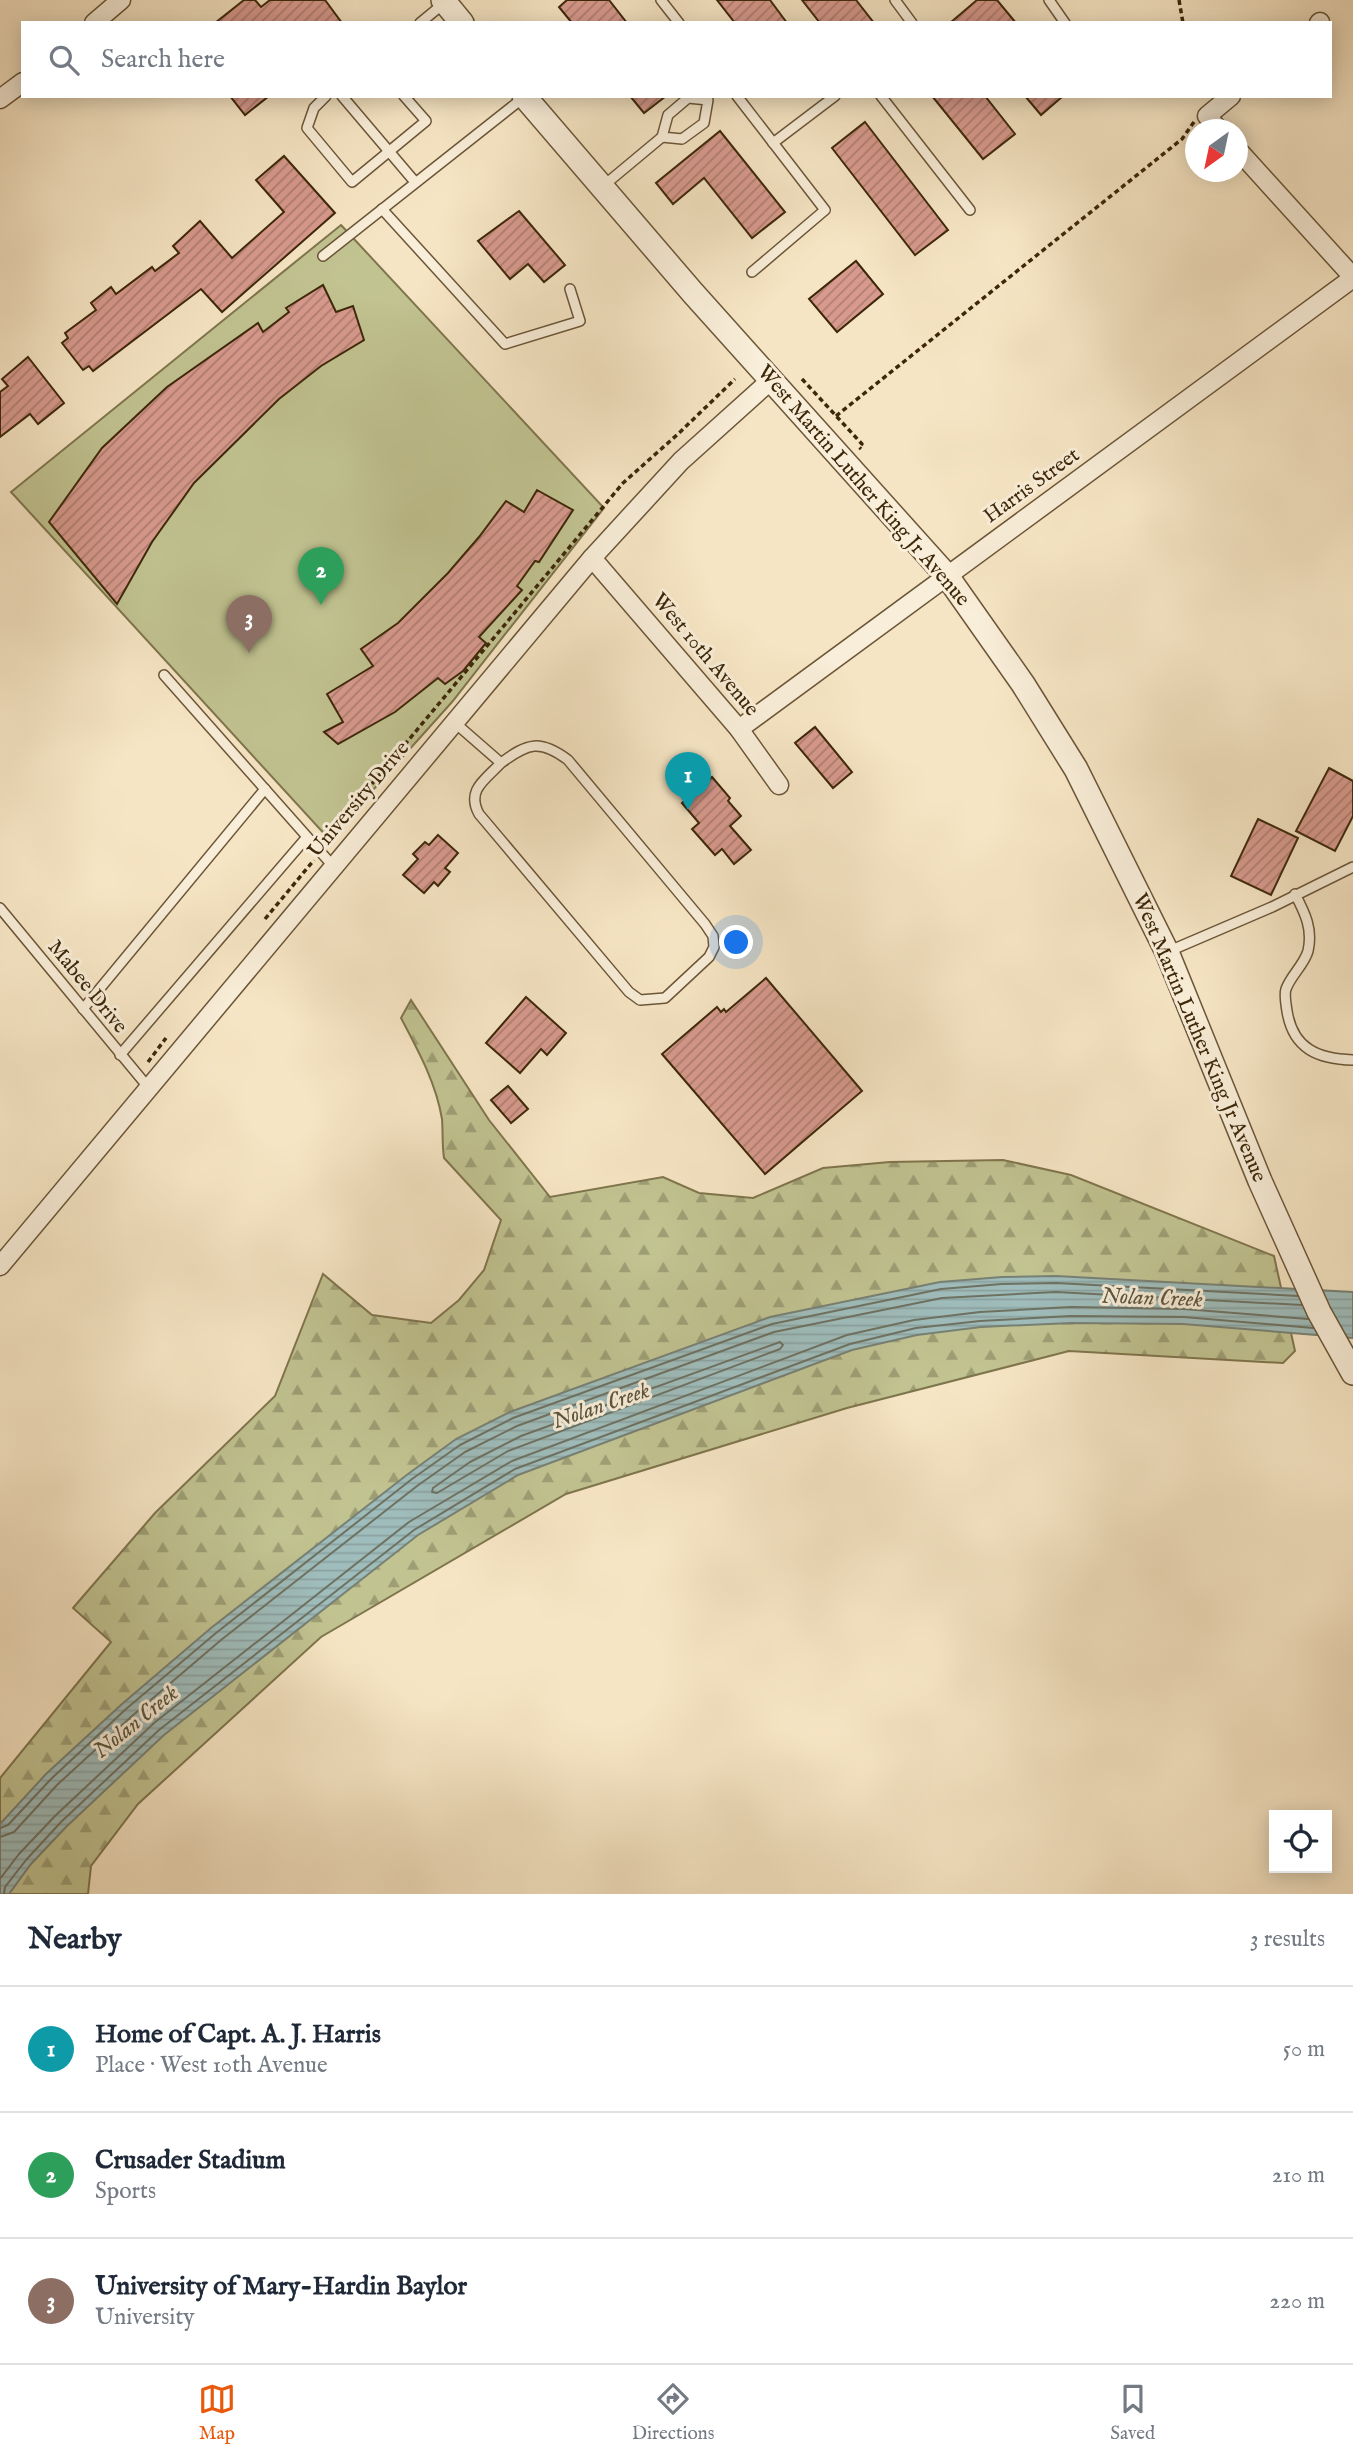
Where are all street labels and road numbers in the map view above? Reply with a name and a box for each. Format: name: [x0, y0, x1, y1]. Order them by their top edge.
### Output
street label: West Martin Luther King Jr Avenue: [751, 360, 976, 613]
street label: Harris Street: [979, 442, 1085, 530]
street label: West 10th Avenue: [645, 588, 765, 723]
street label: University Drive: [302, 736, 416, 864]
street label: West Martin Luther King Jr Avenue: [1126, 889, 1272, 1187]
street label: Mabee Drive: [41, 935, 133, 1040]

